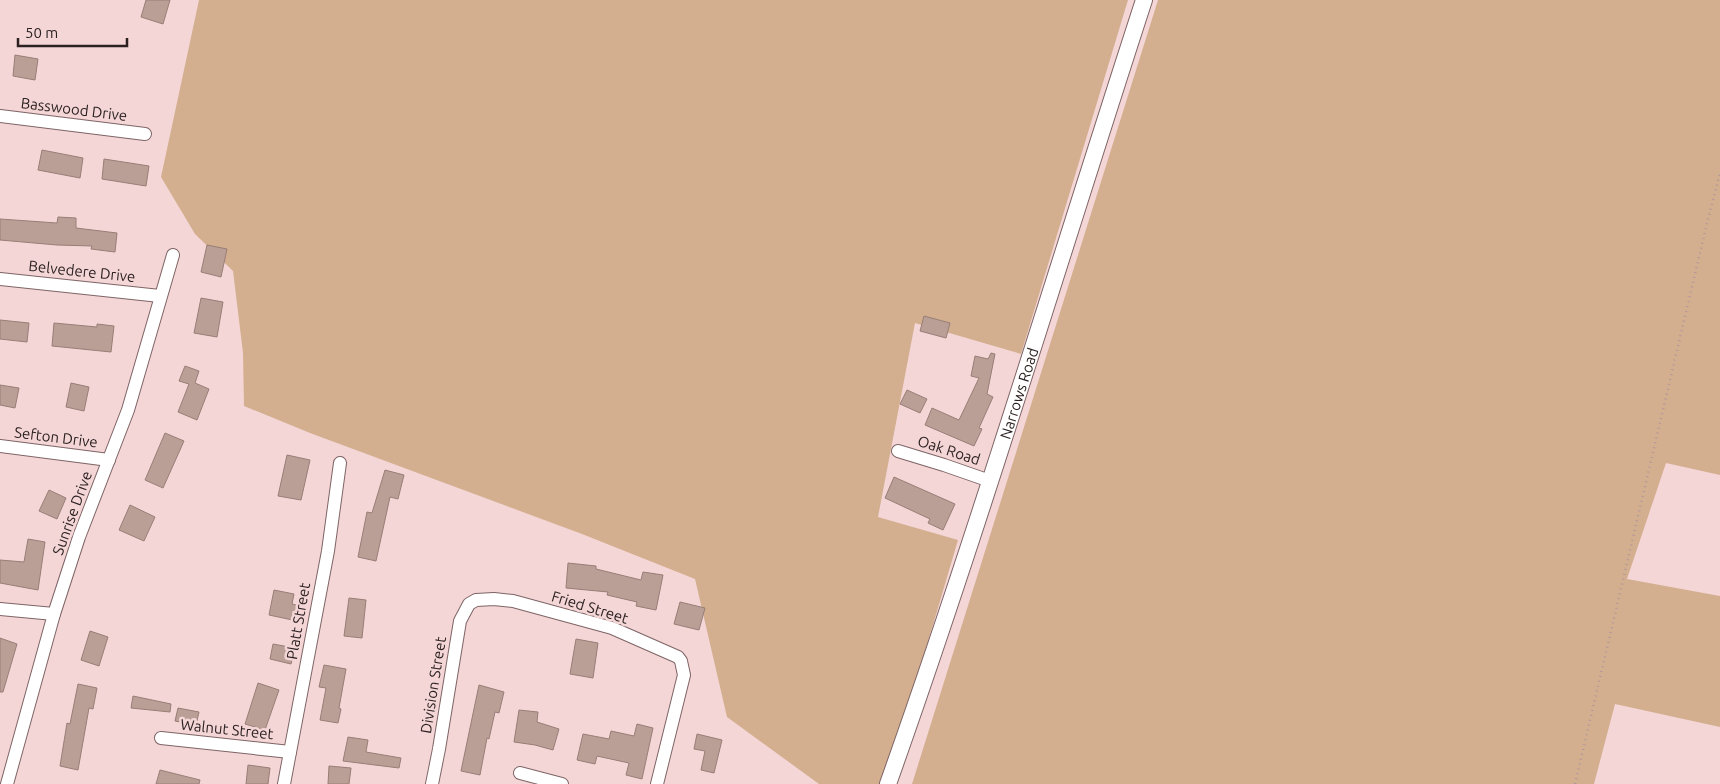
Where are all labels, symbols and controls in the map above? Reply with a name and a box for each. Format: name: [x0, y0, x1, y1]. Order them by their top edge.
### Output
scale bar: [18, 15, 126, 47]
text: 50 m: [25, 24, 58, 41]
street label: Basswood Drive: [20, 94, 128, 124]
street label: Belvedere Drive: [28, 257, 136, 285]
street label: Narrows Road: [996, 345, 1041, 441]
street label: Sefton Drive: [13, 423, 99, 451]
street label: Oak Road: [915, 432, 983, 468]
street label: Sunrise Drive: [49, 469, 95, 557]
street label: Platt Street: [283, 581, 313, 661]
street label: Fried Street: [550, 587, 631, 627]
street label: Division Street: [417, 635, 449, 735]
street label: Walnut Street: [180, 716, 275, 742]

